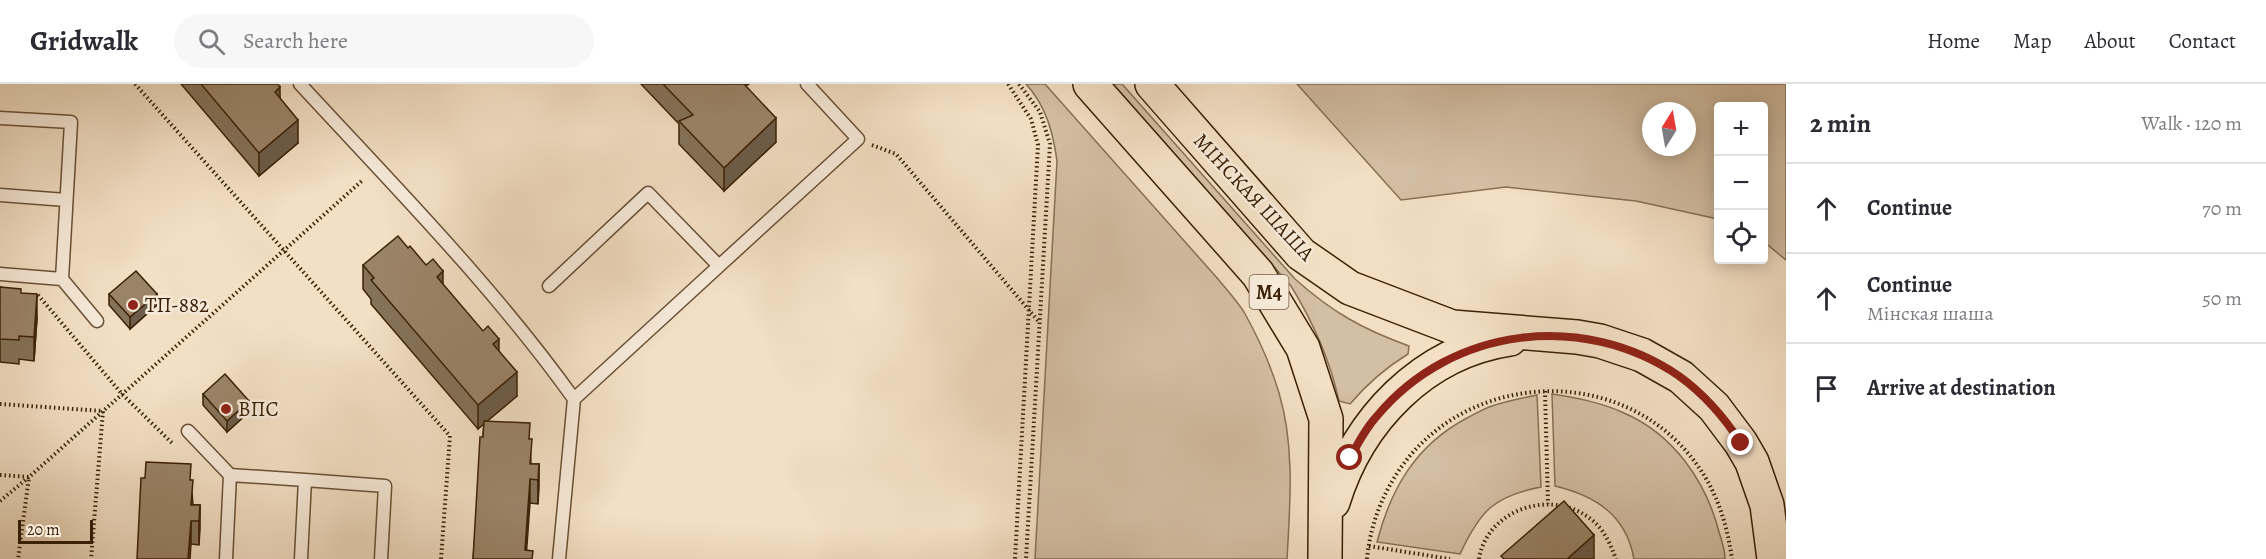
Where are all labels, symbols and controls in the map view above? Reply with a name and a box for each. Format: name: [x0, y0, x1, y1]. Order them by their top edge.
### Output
search box: [174, 14, 594, 68]
text: Gridwalk: [30, 22, 138, 60]
icon: search: [195, 25, 228, 58]
text: Search here: [243, 26, 348, 56]
text: Home: [1927, 27, 1980, 55]
text: Map: [2013, 27, 2051, 55]
text: About: [2084, 27, 2136, 55]
text: Contact: [2169, 27, 2236, 55]
north arrow: [1642, 102, 1696, 156]
map controls: [1714, 102, 1768, 264]
button: +: [1714, 102, 1768, 156]
text: 2 min: [1810, 106, 1871, 141]
text: Walk · 120 m: [2141, 110, 2242, 137]
street label: МІНСКАЯ ШАША: [1187, 127, 1321, 268]
button: −: [1714, 156, 1768, 210]
icon: ahead: [1810, 192, 1843, 225]
text: Continue: [1867, 193, 1952, 223]
text: 70 m: [2202, 195, 2242, 222]
button: locate: [1714, 210, 1768, 264]
text: Continue: [1867, 270, 1952, 300]
road number: М4: [1250, 275, 1288, 309]
icon: ahead: [1810, 282, 1843, 315]
text: 50 m: [2202, 285, 2242, 312]
place label: ТП-882: [145, 291, 209, 319]
marker: ТП-882: [126, 298, 140, 312]
text: Мінская шаша: [1867, 300, 1994, 327]
icon: arrive: [1810, 372, 1843, 405]
text: Arrive at destination: [1867, 373, 2056, 403]
place label: ВПС: [238, 395, 279, 423]
marker: ВПС: [219, 402, 233, 416]
route end: [1727, 429, 1753, 455]
route start: [1336, 444, 1362, 470]
scale bar: [18, 517, 93, 544]
text: 20 m: [27, 519, 60, 541]

